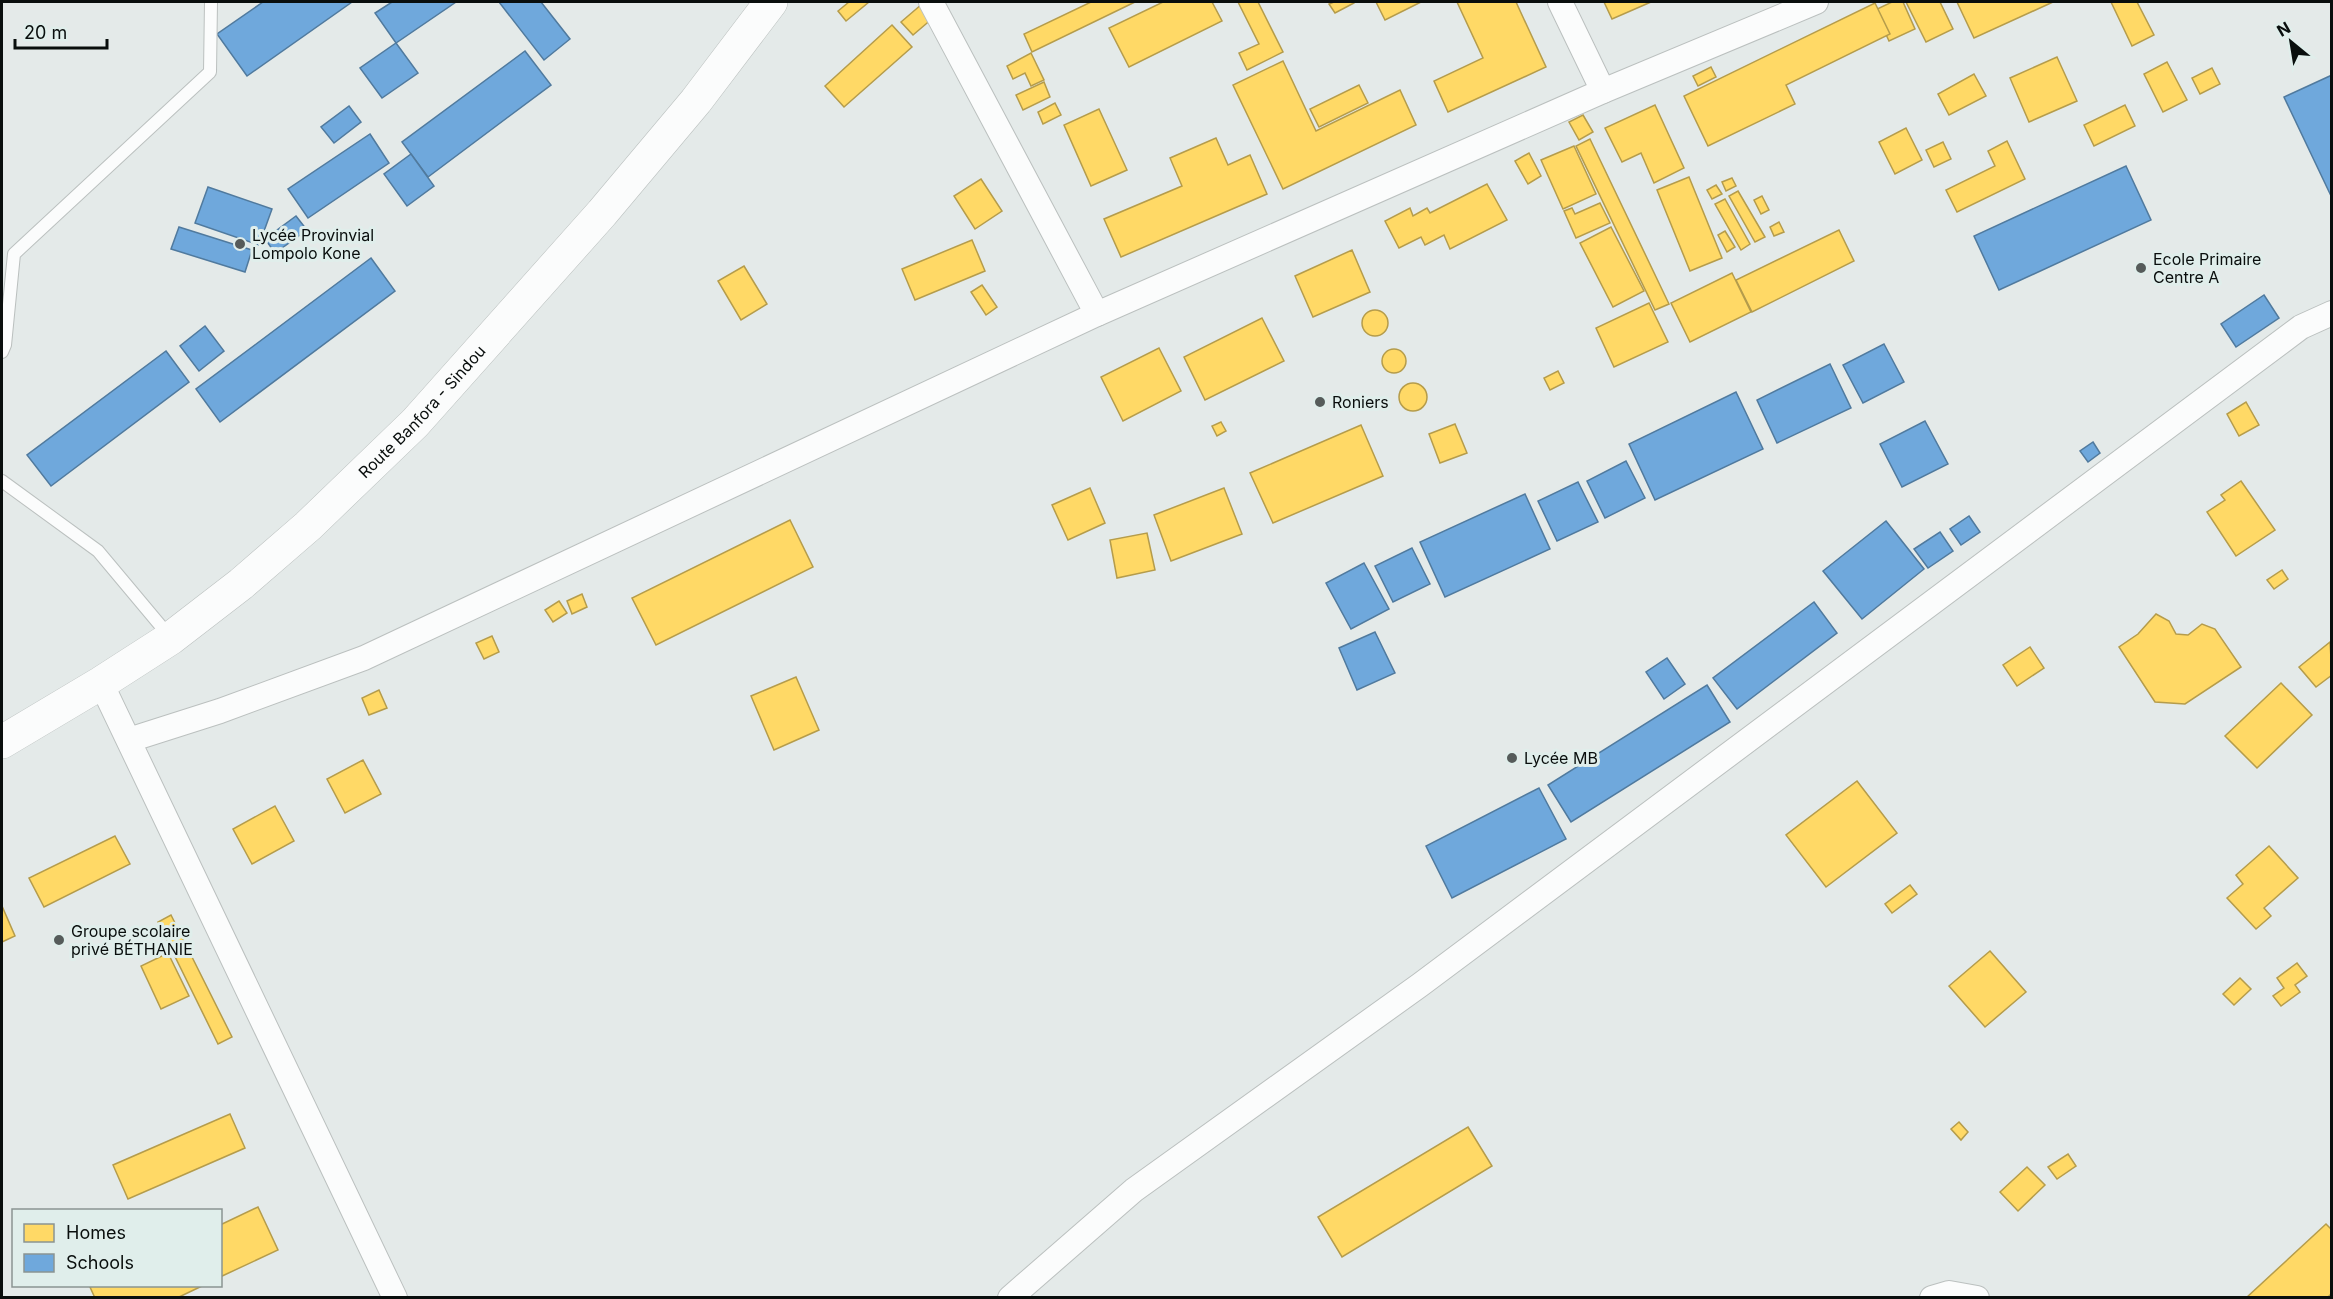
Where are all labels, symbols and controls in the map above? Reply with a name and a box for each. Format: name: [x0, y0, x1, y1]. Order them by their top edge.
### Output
scale bar: [15, 12, 106, 50]
north arrow: [2261, 12, 2321, 72]
text: N: [2273, 17, 2294, 41]
text: 20 m: [24, 22, 67, 43]
place label: Lycée Provinvial Lompolo Kone: [252, 225, 374, 263]
marker: Lycée Provinvial Lompolo Kone: [233, 237, 247, 251]
place label: Ecole Primaire Centre A: [2153, 249, 2261, 287]
marker: Ecole Primaire Centre A: [2134, 261, 2148, 275]
street label: Route Banfora - Sindou: [354, 341, 490, 482]
place label: Roniers: [1332, 392, 1389, 412]
marker: Roniers: [1313, 395, 1327, 409]
place label: Lycée MB: [1524, 748, 1598, 768]
marker: Lycée MB: [1505, 751, 1519, 765]
place label: Groupe scolaire privé BÉTHANIE: [71, 921, 193, 959]
marker: Groupe scolaire privé BÉTHANIE: [52, 933, 66, 947]
legend: [12, 1209, 222, 1287]
text: Homes: [66, 1222, 126, 1243]
text: Schools: [66, 1252, 134, 1273]

